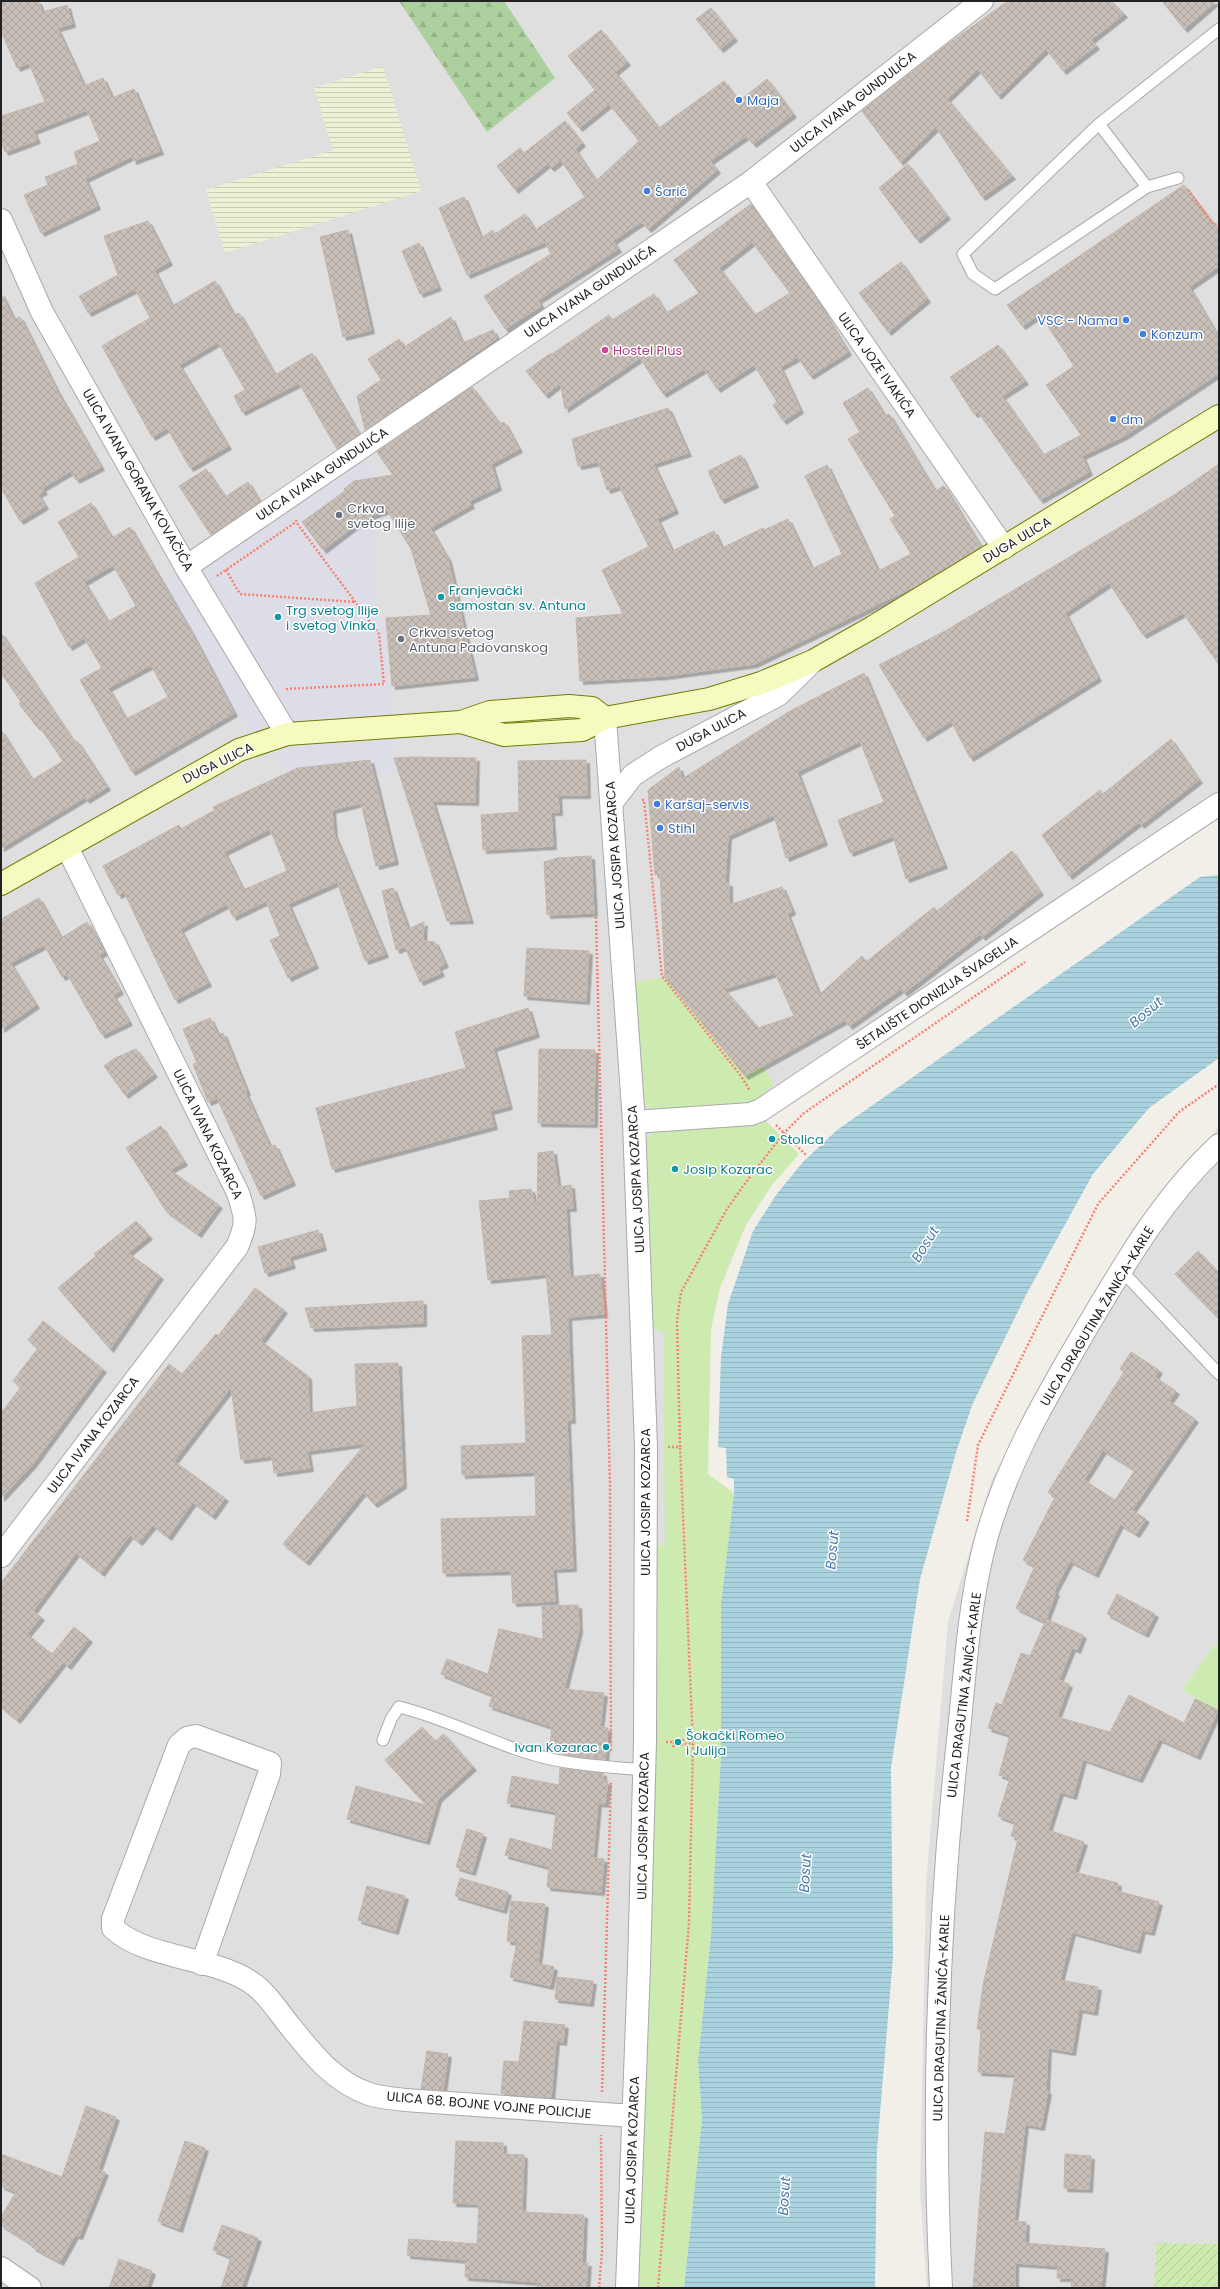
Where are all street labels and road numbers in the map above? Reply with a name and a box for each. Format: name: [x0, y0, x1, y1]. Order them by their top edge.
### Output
street label: ULICA IVANA GUNDULIĆA: [786, 46, 920, 157]
street label: ULICA IVANA GUNDULIĆA: [520, 239, 660, 342]
street label: ULICA JOZE IVAKIĆA: [833, 308, 921, 422]
street label: ULICA IVANA GORANA KOVAČIĆA: [78, 385, 198, 575]
street label: ULICA IVANA GUNDULIĆA: [252, 422, 392, 525]
street label: DUGA ULICA: [979, 512, 1055, 568]
street label: DUGA ULICA: [673, 703, 750, 756]
street label: DUGA ULICA: [179, 738, 257, 788]
street label: ULICA JOSIPA KOZARCA: [600, 780, 630, 930]
street label: ŠETALIŠTE DIONIZIJA ŠVAGELJA: [852, 932, 1022, 1054]
street label: ULICA IVANA KOZARCA: [168, 1066, 248, 1202]
street label: ULICA JOSIPA KOZARCA: [623, 1104, 649, 1253]
street label: ULICA DRAGUTINA ŽANIĆA-KARLE: [1036, 1222, 1158, 1410]
street label: ULICA IVANA KOZARCA: [43, 1372, 144, 1498]
street label: ULICA JOSIPA KOZARCA: [636, 1428, 655, 1576]
street label: ULICA DRAGUTINA ŽANIĆA-KARLE: [942, 1591, 986, 1799]
street label: ULICA JOSIPA KOZARCA: [632, 1752, 654, 1900]
street label: ULICA DRAGUTINA ŽANIĆA-KARLE: [928, 1914, 954, 2122]
street label: ULICA JOSIPA KOZARCA: [620, 2075, 644, 2224]
street label: ULICA 68. BOJNE VOJNE POLICIJE: [386, 2087, 592, 2123]

